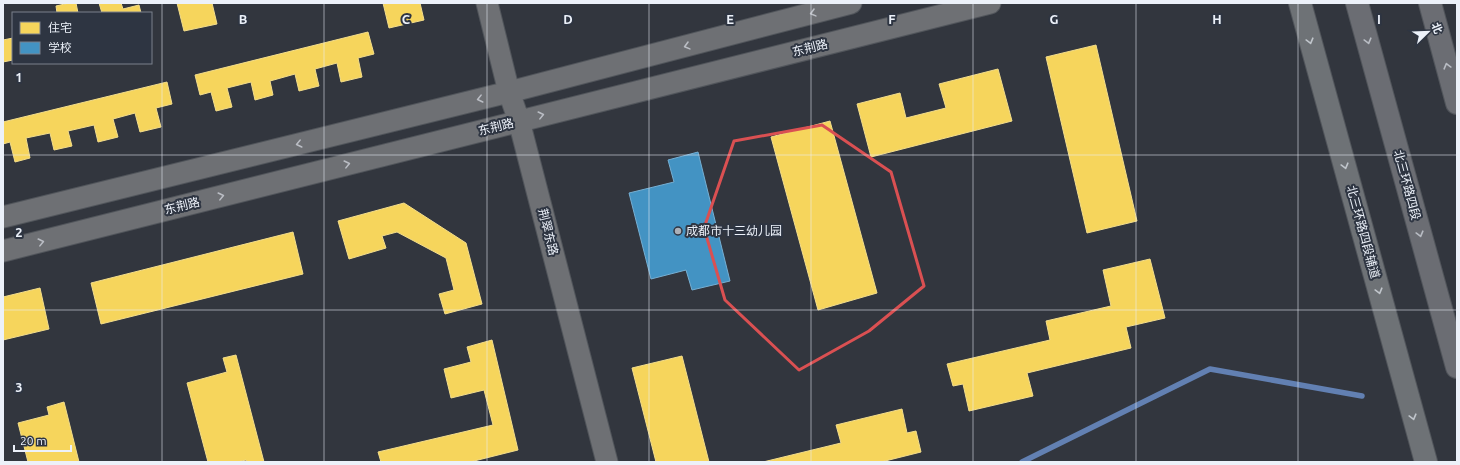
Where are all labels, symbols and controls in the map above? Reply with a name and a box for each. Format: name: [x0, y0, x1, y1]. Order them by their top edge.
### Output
one-way arrow: [810, 8, 817, 17]
legend: [12, 12, 152, 64]
text: B: [239, 12, 248, 26]
text: C: [402, 12, 411, 26]
text: D: [563, 12, 573, 26]
text: E: [726, 12, 734, 26]
text: F: [888, 12, 896, 26]
text: G: [1050, 12, 1059, 26]
text: H: [1212, 12, 1222, 26]
text: I: [1377, 12, 1381, 26]
north arrow: [1408, 12, 1448, 52]
text: 住宅: [48, 21, 72, 34]
text: 北: [1430, 21, 1445, 35]
street label: 东荆路: [791, 37, 829, 58]
one-way arrow: [1306, 37, 1314, 44]
one-way arrow: [1363, 37, 1371, 44]
text: 学校: [48, 41, 72, 54]
one-way arrow: [684, 41, 690, 49]
one-way arrow: [1443, 63, 1452, 70]
text: 1: [15, 70, 23, 84]
one-way arrow: [477, 94, 484, 103]
one-way arrow: [538, 112, 544, 120]
street label: 东荆路: [477, 116, 515, 137]
one-way arrow: [296, 139, 303, 148]
street label: 北三环路四段: [1392, 148, 1423, 221]
one-way arrow: [343, 160, 350, 169]
one-way arrow: [1340, 162, 1349, 169]
street label: 北三环路四段辅道: [1345, 184, 1382, 280]
one-way arrow: [217, 192, 224, 201]
street label: 东荆路: [163, 195, 201, 216]
street label: 荆翠东路: [536, 207, 561, 257]
place label: 成都市十三幼儿园: [686, 224, 782, 237]
text: 2: [15, 225, 23, 239]
marker: 成都市十三幼儿园: [673, 226, 683, 236]
one-way arrow: [1415, 230, 1424, 237]
one-way arrow: [38, 238, 44, 246]
one-way arrow: [1374, 288, 1383, 295]
text: 3: [15, 380, 23, 394]
one-way arrow: [1409, 414, 1417, 420]
scale bar: [14, 427, 71, 453]
text: 20 m: [20, 434, 47, 447]

